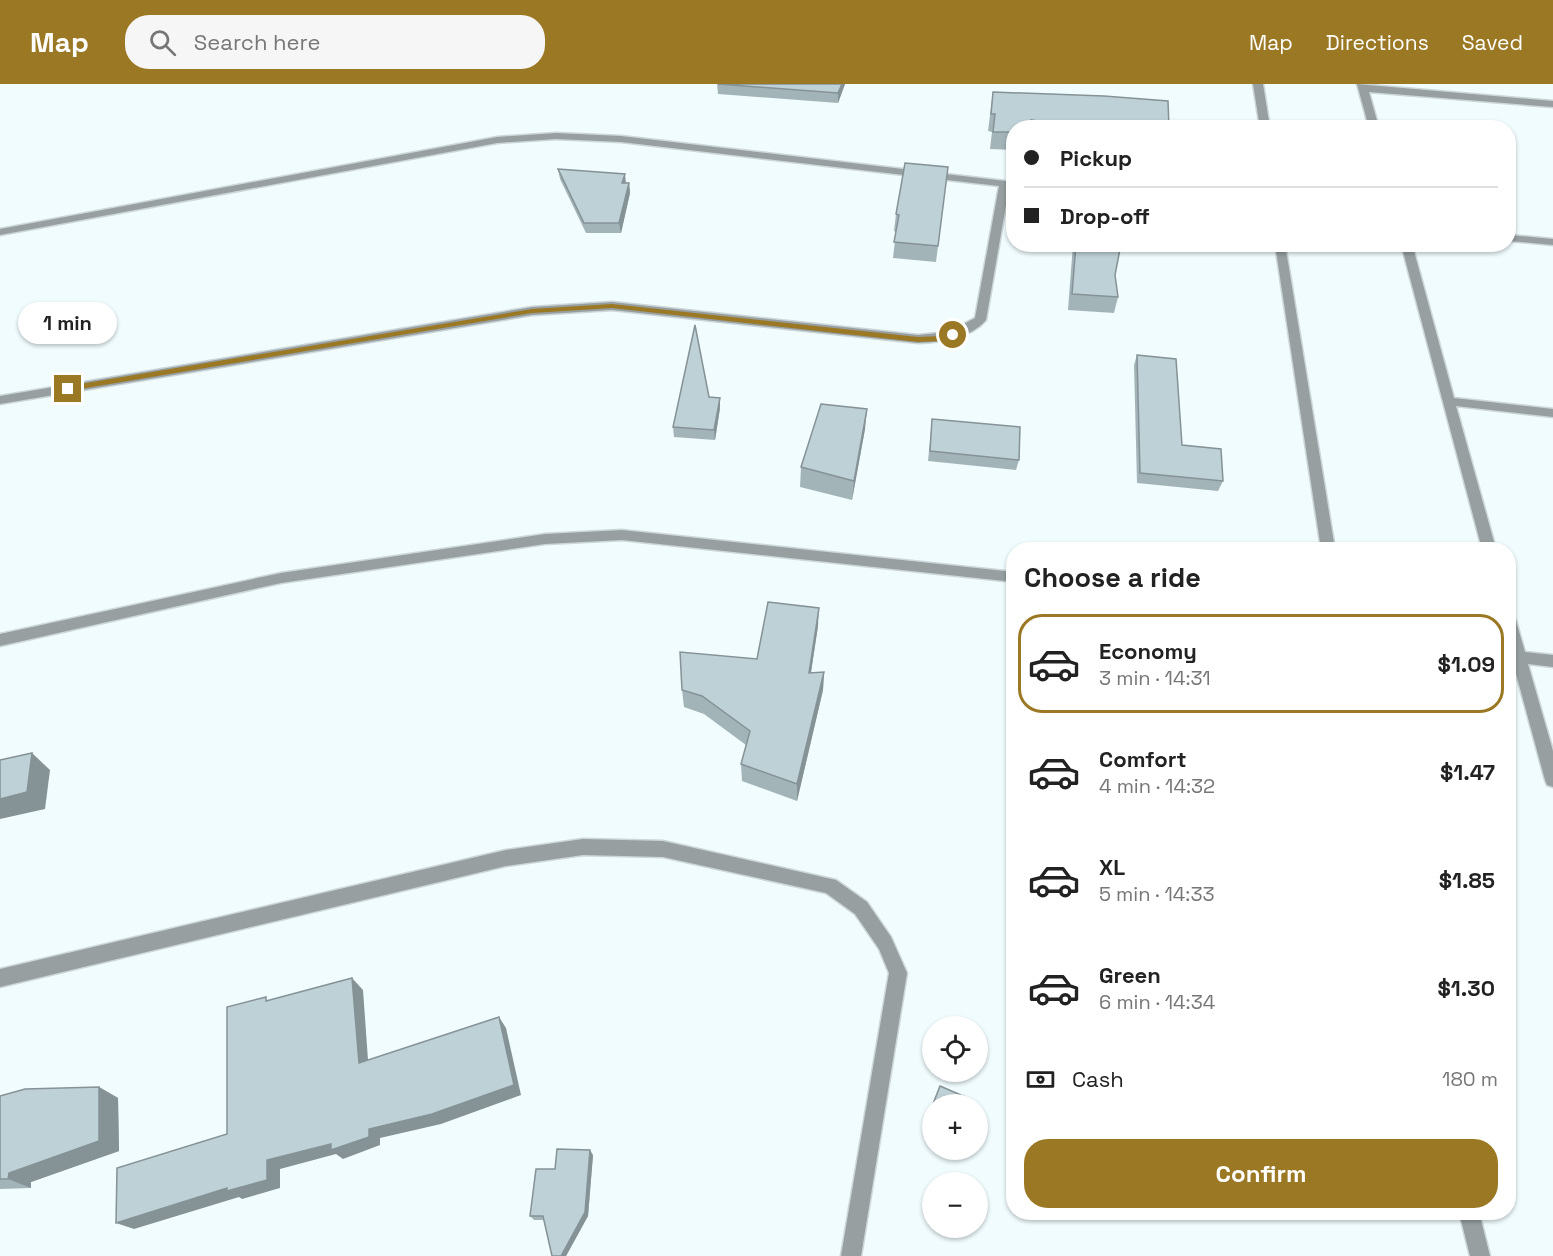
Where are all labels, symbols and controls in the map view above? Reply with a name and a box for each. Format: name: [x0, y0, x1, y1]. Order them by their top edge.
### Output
search box: [125, 15, 545, 69]
text: Map: [30, 24, 89, 60]
icon: search: [146, 26, 179, 59]
text: Search here: [194, 28, 321, 56]
text: Map: [1249, 29, 1293, 56]
text: Directions: [1326, 29, 1429, 56]
text: Saved: [1462, 29, 1523, 56]
text: Pickup: [1060, 144, 1132, 172]
text: Drop-off: [1060, 202, 1150, 230]
callout: 1 min: [19, 302, 118, 344]
text: 1 min: [43, 310, 92, 336]
route start: [939, 321, 966, 348]
route end: [54, 375, 81, 402]
text: Choose a ride: [1024, 560, 1201, 595]
icon: car: [1027, 637, 1081, 691]
text: Economy: [1099, 637, 1197, 665]
text: $1.09: [1438, 650, 1495, 678]
text: 3 min · 14:31: [1099, 665, 1211, 691]
icon: car: [1027, 745, 1081, 799]
text: Comfort: [1099, 745, 1187, 773]
text: $1.47: [1440, 758, 1495, 786]
text: 4 min · 14:32: [1099, 773, 1215, 799]
icon: car: [1027, 853, 1081, 907]
text: XL: [1099, 853, 1125, 881]
text: $1.85: [1439, 866, 1495, 894]
text: 5 min · 14:33: [1099, 881, 1215, 907]
icon: car: [1027, 961, 1081, 1015]
text: Green: [1099, 961, 1161, 989]
text: $1.30: [1438, 974, 1495, 1002]
text: 6 min · 14:34: [1099, 989, 1215, 1015]
map controls: [922, 1016, 988, 1238]
button: locate: [922, 1016, 988, 1082]
icon: cash: [1024, 1063, 1057, 1096]
text: Cash: [1072, 1065, 1124, 1093]
text: 180 m: [1442, 1066, 1498, 1092]
button: +: [922, 1094, 988, 1160]
button: Confirm: [1024, 1139, 1498, 1208]
button: −: [922, 1172, 988, 1238]

